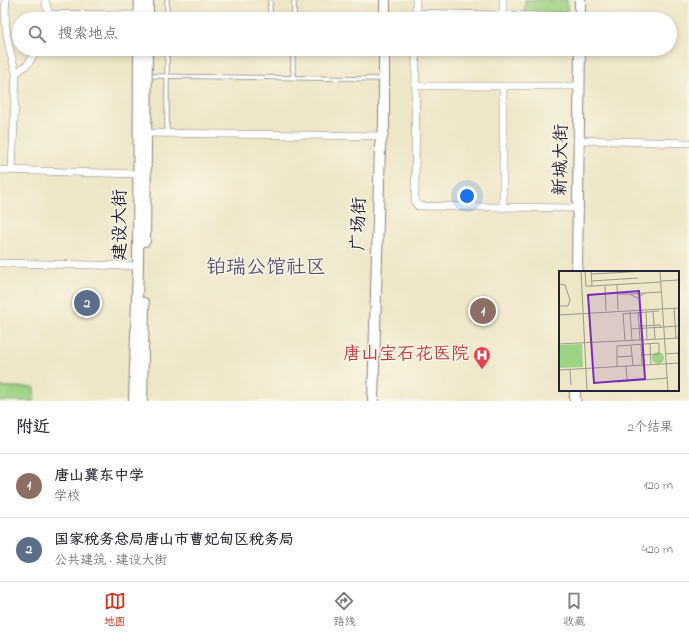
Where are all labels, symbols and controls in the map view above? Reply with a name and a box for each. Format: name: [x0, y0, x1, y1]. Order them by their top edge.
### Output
search box: [12, 12, 677, 56]
icon: search: [26, 23, 48, 45]
text: 搜索地点: [58, 23, 118, 45]
street label: 新城大街: [548, 124, 576, 196]
your location: [457, 186, 477, 206]
street label: 建设大街: [108, 189, 134, 261]
street label: 广场街: [347, 197, 373, 251]
district label: 铂瑞公馆社区: [206, 254, 326, 283]
inset map: [559, 271, 679, 391]
pin: 2: [74, 288, 100, 318]
pin: 1: [470, 296, 496, 326]
place label: 唐山宝石花医院: [343, 342, 469, 368]
hospital icon: 唐山宝石花医院: [472, 345, 492, 370]
text: 附近: [16, 415, 50, 440]
text: 2个结果: [628, 418, 673, 437]
text: 唐山冀东中学: [54, 465, 144, 487]
text: 1: [27, 476, 31, 495]
text: 120 m: [643, 476, 673, 495]
text: 学校: [54, 487, 80, 506]
text: 国家税务总局唐山市曹妃甸区税务局: [54, 529, 294, 551]
text: 2: [26, 540, 32, 559]
text: 420 m: [642, 540, 673, 559]
text: 公共建筑 · 建设大街: [54, 551, 167, 570]
tab: 地图: [104, 590, 126, 630]
tab: 路线: [333, 590, 355, 630]
tab: 收藏: [563, 590, 585, 630]

